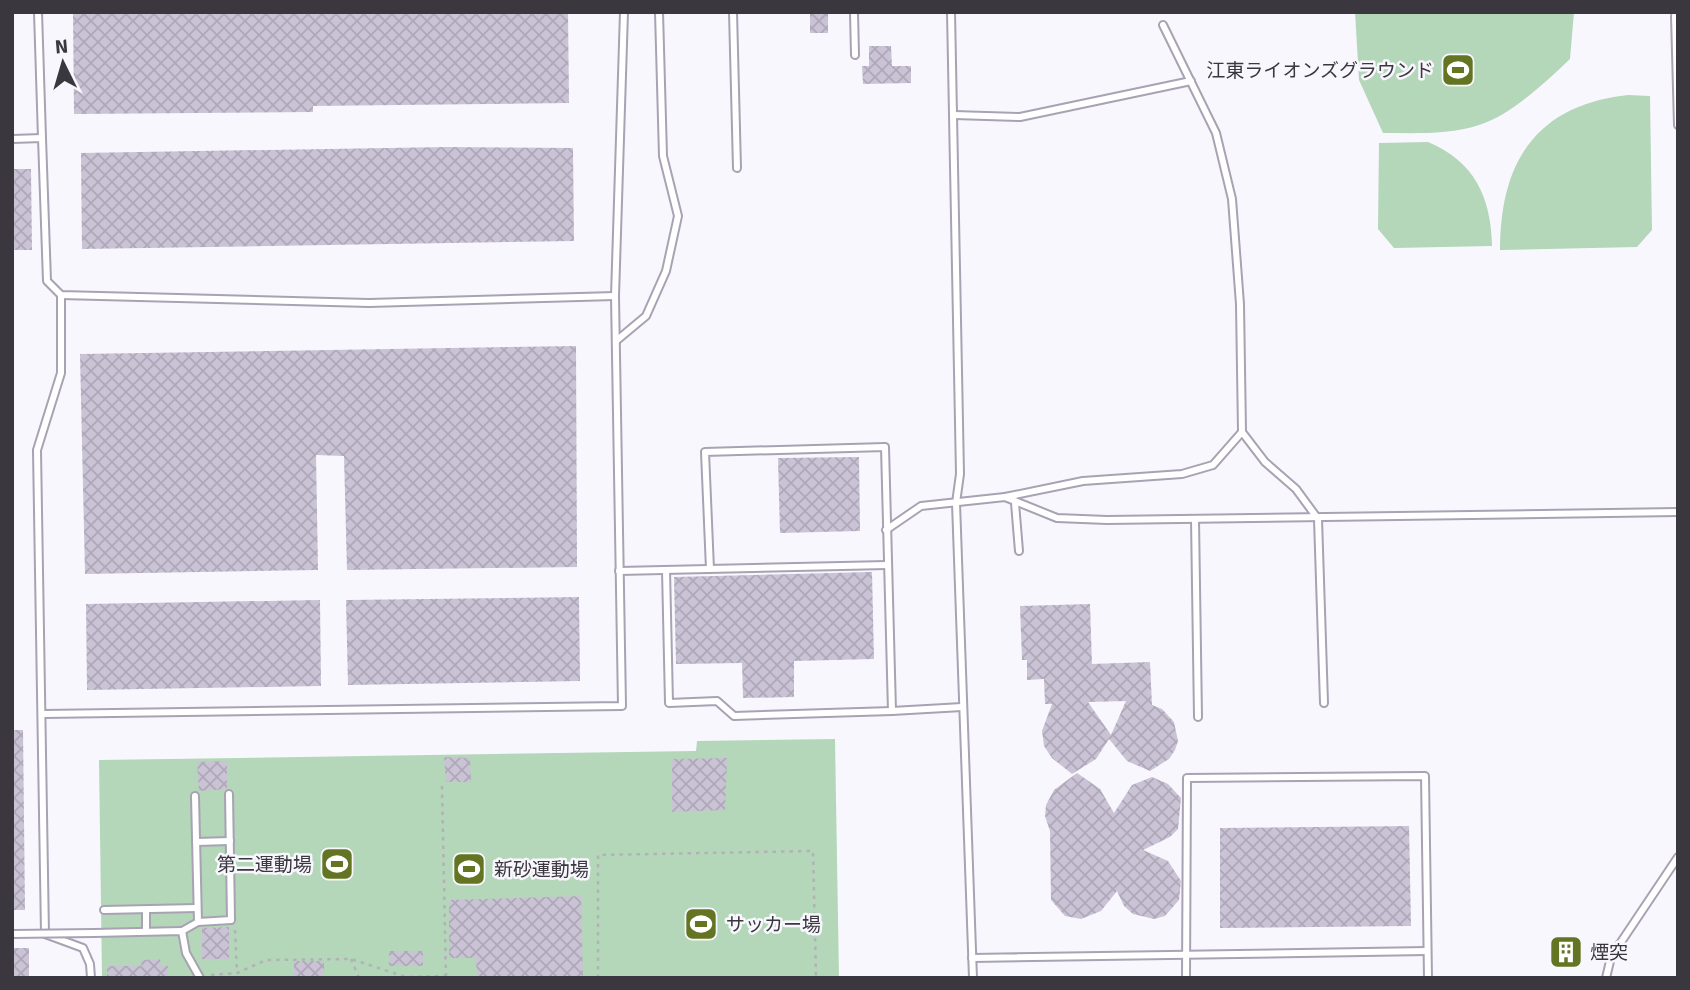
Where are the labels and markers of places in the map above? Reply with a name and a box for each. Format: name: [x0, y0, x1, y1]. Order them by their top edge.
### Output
sports icon: 江東ライオンズグラウンド: [1439, 51, 1477, 89]
place label: 江東ライオンズグラウンド: [1206, 59, 1434, 83]
sports icon: 第二運動場: [318, 845, 356, 883]
sports icon: 新砂運動場: [450, 850, 488, 888]
place label: 第二運動場: [217, 853, 312, 877]
place label: 新砂運動場: [494, 858, 589, 882]
sports icon: サッカー場: [682, 905, 720, 943]
place label: サッカー場: [726, 913, 821, 937]
building icon: 煙突: [1547, 933, 1585, 971]
place label: 煙突: [1590, 941, 1628, 965]

